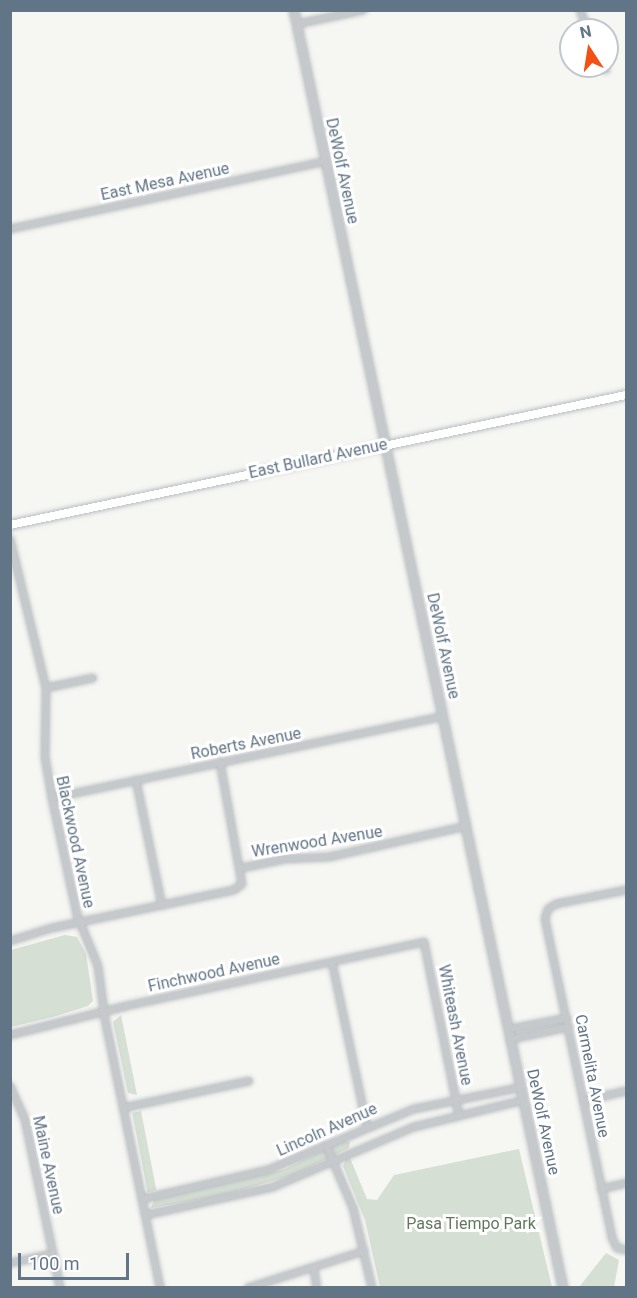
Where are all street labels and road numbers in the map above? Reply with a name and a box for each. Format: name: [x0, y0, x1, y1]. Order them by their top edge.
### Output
street label: DeWolf Avenue: [321, 116, 363, 226]
street label: East Mesa Avenue: [99, 159, 231, 205]
street label: East Bullard Avenue: [247, 435, 389, 483]
street label: DeWolf Avenue: [422, 591, 464, 701]
street label: Roberts Avenue: [189, 724, 303, 764]
street label: Blackwood Avenue: [52, 774, 98, 910]
street label: Wrenwood Avenue: [250, 822, 384, 862]
street label: Finchwood Avenue: [146, 950, 282, 996]
street label: Whiteash Avenue: [434, 963, 476, 1087]
street label: Carmelita Avenue: [571, 1013, 613, 1139]
street label: DeWolf Avenue: [522, 1067, 564, 1177]
street label: Lincoln Avenue: [274, 1099, 380, 1161]
street label: Maine Avenue: [28, 1114, 68, 1216]

